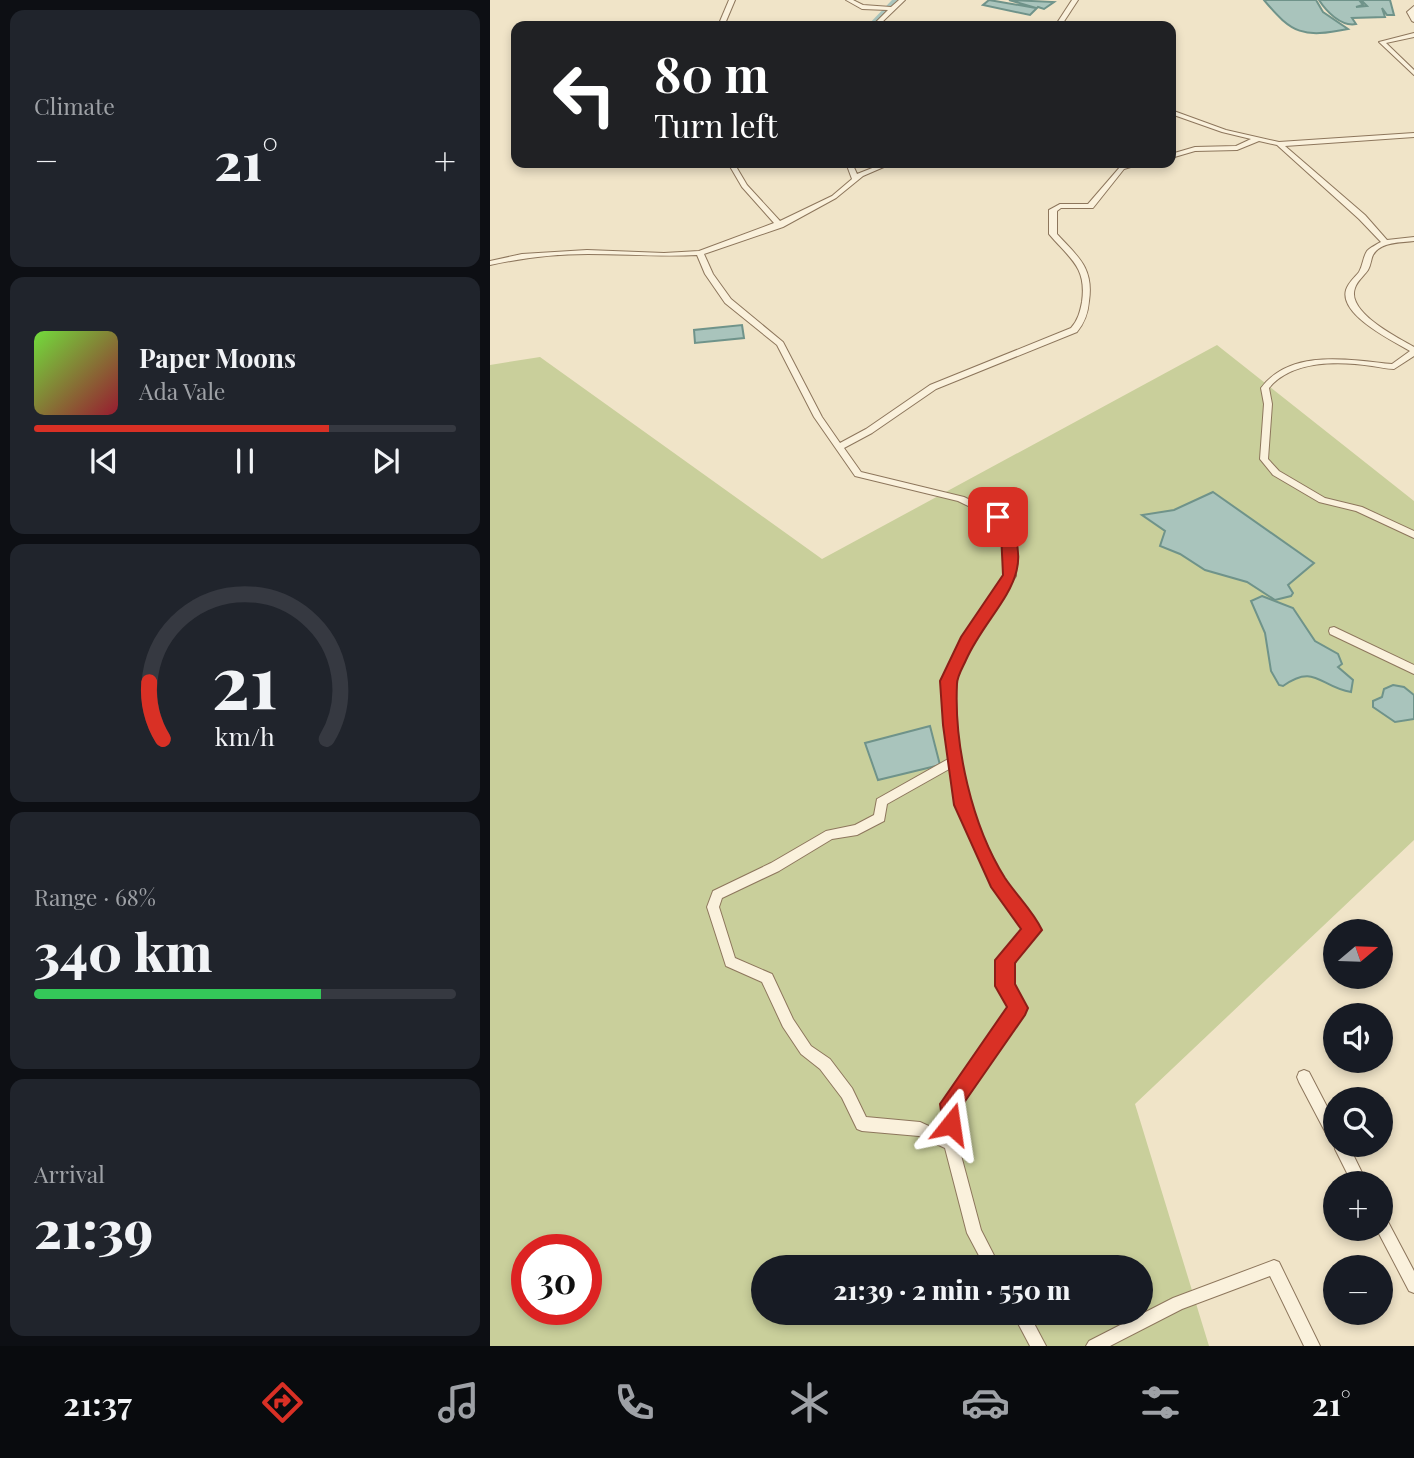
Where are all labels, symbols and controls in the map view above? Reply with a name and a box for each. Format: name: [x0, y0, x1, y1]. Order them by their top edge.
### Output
text: 80 m: [654, 40, 769, 105]
icon: left: [539, 49, 630, 140]
text: Climate: [34, 90, 115, 121]
text: Turn left: [654, 103, 778, 146]
text: 21°: [214, 125, 278, 194]
text: −: [34, 134, 59, 185]
text: +: [434, 134, 456, 185]
text: Paper Moons: [139, 340, 296, 375]
text: Ada Vale: [139, 375, 226, 406]
icon: previous: [85, 442, 123, 480]
icon: pause: [226, 442, 264, 480]
icon: next: [367, 442, 405, 480]
pin: [968, 487, 1028, 547]
icon: arrive: [979, 498, 1017, 536]
text: 21: [212, 630, 278, 727]
text: km/h: [215, 719, 275, 752]
text: Range · 68%: [34, 881, 156, 912]
text: 340 km: [34, 916, 212, 985]
north arrow: [1323, 919, 1393, 989]
map controls: [1323, 919, 1393, 1325]
button: sound: [1323, 1003, 1393, 1073]
position arrow: [914, 1087, 988, 1161]
button: search: [1323, 1087, 1393, 1157]
text: Arrival: [34, 1158, 105, 1189]
button: +: [1323, 1171, 1393, 1241]
text: 21:39: [34, 1193, 153, 1262]
speed limit sign: 30: [511, 1234, 602, 1325]
button: −: [1323, 1255, 1393, 1325]
text: 21:39 · 2 min · 550 m: [834, 1272, 1070, 1307]
icon: directions: [258, 1378, 307, 1427]
icon: music: [434, 1378, 483, 1427]
icon: phone: [610, 1378, 659, 1427]
icon: climate: [785, 1378, 834, 1427]
icon: car: [961, 1378, 1010, 1427]
icon: filters: [1136, 1378, 1185, 1427]
text: 21:37: [63, 1381, 132, 1424]
text: 21°: [1312, 1381, 1351, 1424]

